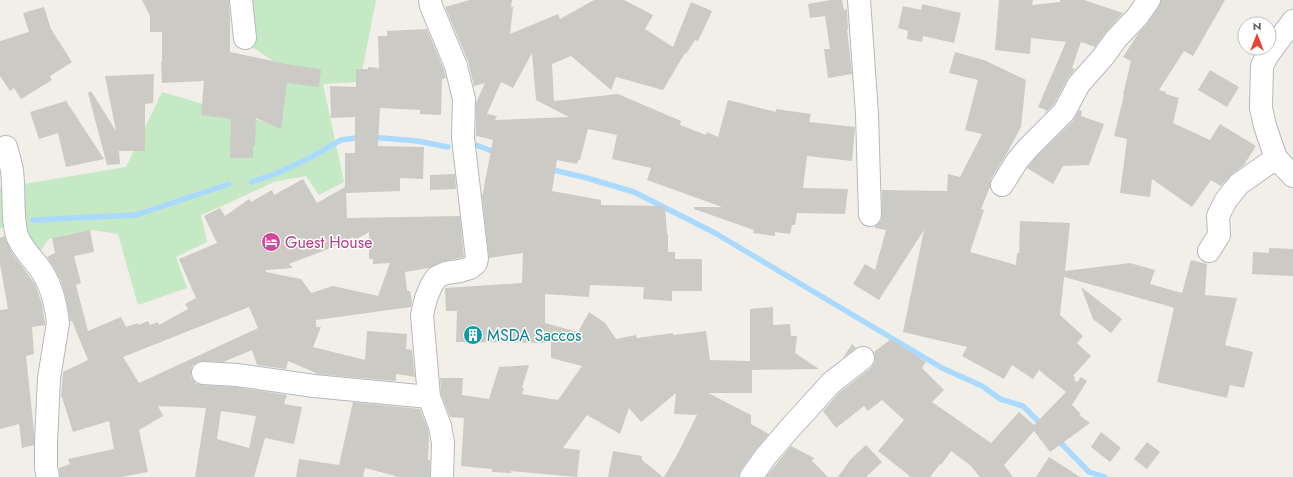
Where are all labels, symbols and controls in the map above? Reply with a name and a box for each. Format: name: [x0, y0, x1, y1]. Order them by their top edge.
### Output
north arrow: [1237, 16, 1277, 56]
text: N: [1253, 18, 1261, 34]
hotel icon: Guest House: [260, 231, 282, 253]
place label: Guest House: [285, 231, 372, 254]
building icon: MSDA Saccos: [462, 324, 484, 346]
place label: MSDA Saccos: [487, 324, 581, 347]

